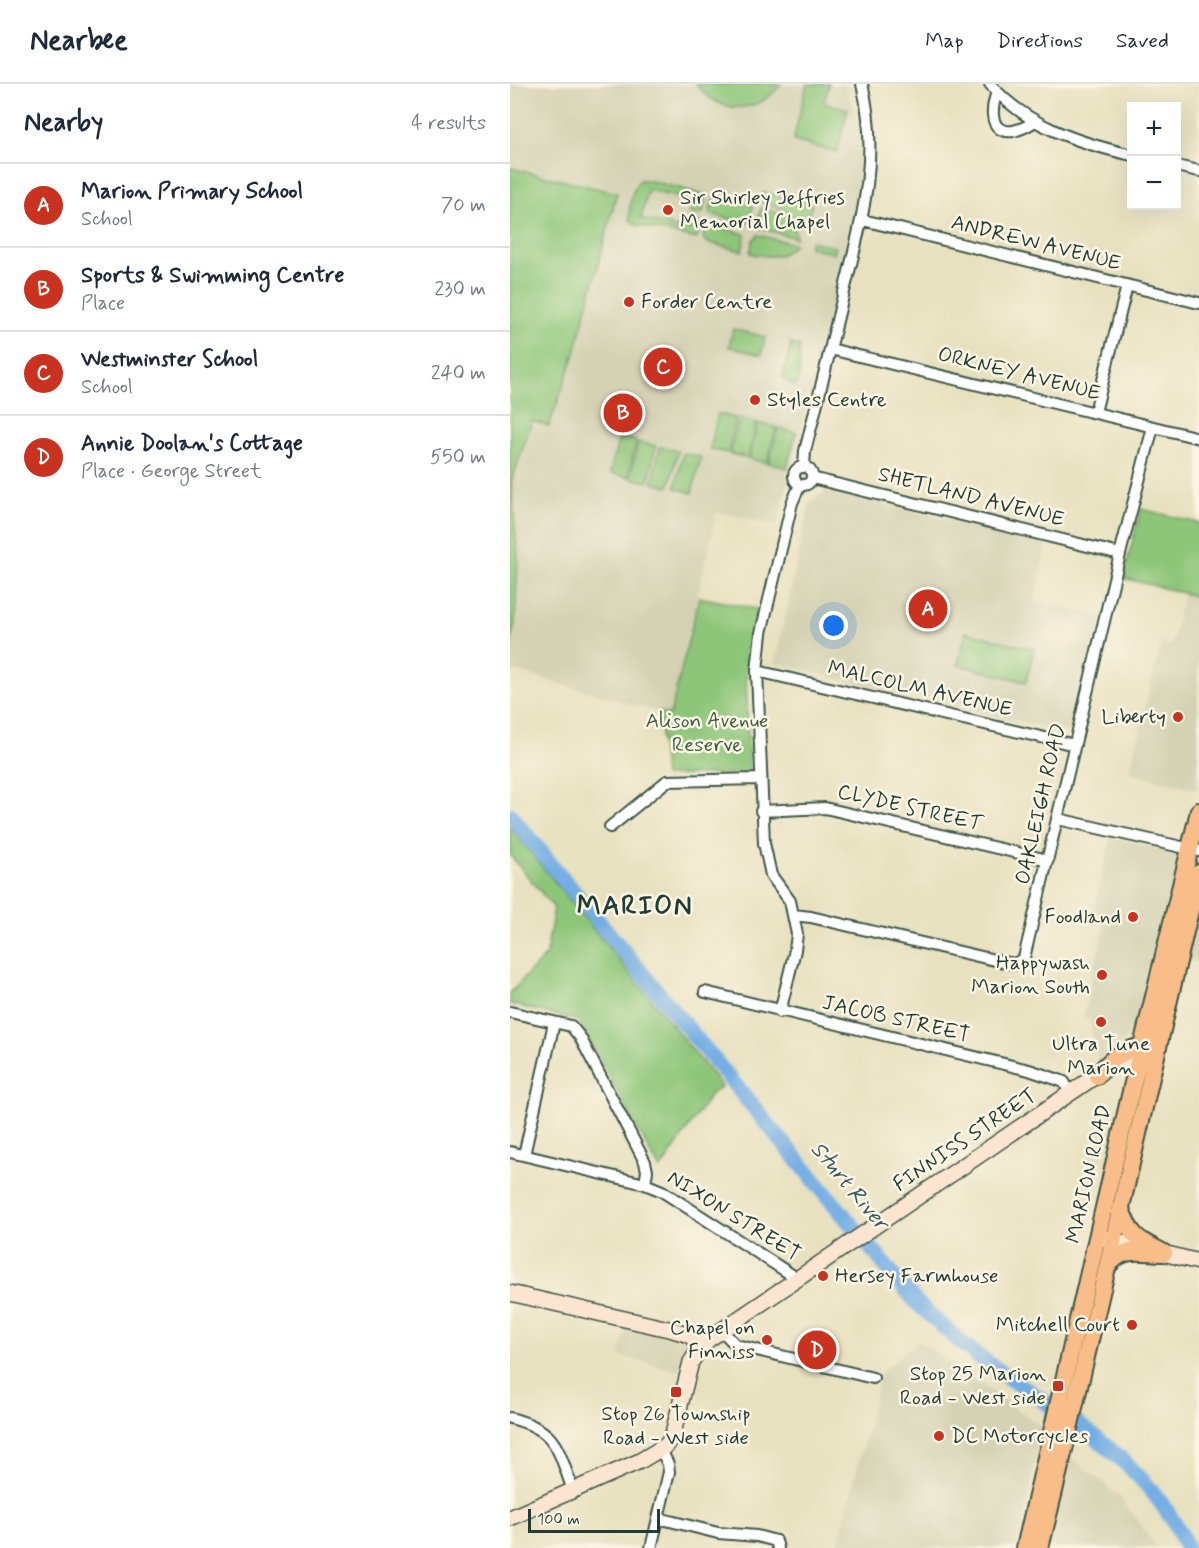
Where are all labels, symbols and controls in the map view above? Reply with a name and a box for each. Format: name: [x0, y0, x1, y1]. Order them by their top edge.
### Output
text: Nearbee: [30, 23, 128, 60]
text: Map: [925, 27, 964, 55]
text: Directions: [997, 27, 1083, 55]
text: Saved: [1116, 27, 1169, 55]
map controls: [1127, 102, 1181, 210]
button: +: [1127, 102, 1181, 156]
text: Nearby: [24, 106, 103, 140]
text: 4 results: [411, 110, 486, 137]
button: −: [1127, 156, 1181, 210]
text: Marion Primary School: [81, 178, 303, 206]
place label: Sir Shirley Jeffries Memorial Chapel: [680, 184, 845, 236]
text: A: [37, 192, 50, 219]
text: 70 m: [441, 192, 486, 219]
marker: Sir Shirley Jeffries Memorial Chapel: [661, 203, 675, 217]
text: School: [81, 206, 133, 233]
street label: ANDREW AVENUE: [948, 208, 1124, 278]
text: Sports & Swimming Centre: [81, 262, 344, 290]
text: B: [37, 276, 50, 303]
text: 230 m: [434, 276, 486, 303]
place label: Forder Centre: [641, 288, 772, 316]
text: Place: [81, 290, 125, 317]
marker: Forder Centre: [622, 295, 636, 309]
street label: ORKNEY AVENUE: [935, 340, 1103, 408]
pin: C: [644, 344, 682, 390]
text: Westminster School: [81, 346, 258, 374]
text: C: [36, 360, 51, 387]
text: 240 m: [431, 360, 486, 387]
text: School: [81, 374, 133, 401]
place label: Styles Centre: [767, 386, 887, 414]
pin: B: [604, 390, 642, 436]
marker: Styles Centre: [748, 393, 762, 407]
text: Annie Doolan's Cottage: [81, 430, 303, 458]
text: D: [37, 444, 50, 471]
text: 550 m: [430, 444, 486, 471]
text: Place · George Street: [81, 458, 262, 485]
street label: SHETLAND AVENUE: [875, 460, 1067, 534]
pin: A: [908, 586, 948, 632]
your location: [819, 611, 848, 640]
street label: MALCOLM AVENUE: [825, 654, 1015, 724]
place label: Liberty: [1102, 703, 1166, 731]
park label: Alison Avenue Reserve: [645, 707, 769, 759]
marker: Liberty: [1171, 710, 1185, 724]
street label: OAKLEIGH ROAD: [1009, 721, 1073, 887]
street label: CLYDE STREET: [835, 778, 986, 838]
district label: MARION: [577, 889, 693, 924]
place label: Foodland: [1044, 903, 1121, 931]
marker: Foodland: [1126, 910, 1140, 924]
place label: Happywash Marion South: [971, 949, 1090, 1001]
marker: Happywash Marion South: [1095, 968, 1109, 982]
street label: JACOB STREET: [819, 988, 973, 1050]
marker: Ultra Tune Marion: [1094, 1015, 1108, 1029]
place label: Ultra Tune Marion: [1052, 1030, 1150, 1082]
street label: FINNISS STREET: [888, 1082, 1042, 1198]
street label: MARION ROAD: [1059, 1102, 1119, 1246]
water label: Sturt River: [804, 1136, 896, 1238]
street label: NIXON STREET: [662, 1164, 806, 1268]
place label: Hersey Farmhouse: [835, 1262, 999, 1290]
marker: Hersey Farmhouse: [816, 1269, 830, 1283]
place label: Mitchell Court: [996, 1311, 1120, 1339]
place label: Chapel on Finniss: [670, 1314, 755, 1366]
marker: Mitchell Court: [1125, 1318, 1139, 1332]
pin: D: [798, 1328, 836, 1372]
marker: Chapel on Finniss: [760, 1333, 774, 1347]
place label: Stop 25 Marion Road - West side: [900, 1360, 1047, 1412]
marker: Stop 25 Marion Road - West side: [1051, 1379, 1065, 1393]
marker: Stop 26 Township Road - West side: [669, 1385, 683, 1399]
place label: Stop 26 Township Road - West side: [601, 1400, 751, 1452]
place label: DC Motorcycles: [951, 1422, 1088, 1450]
marker: DC Motorcycles: [932, 1429, 946, 1443]
scale bar: [528, 1506, 660, 1534]
text: 100 m: [537, 1509, 580, 1530]

